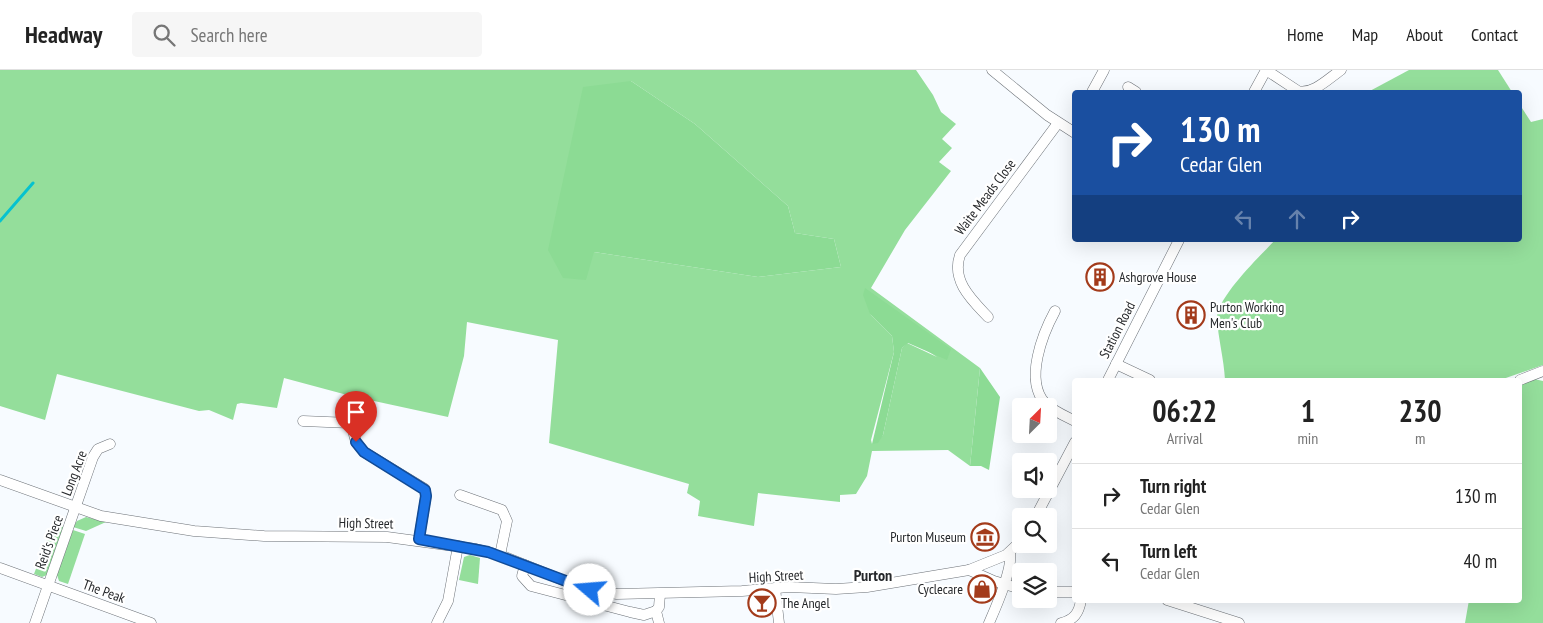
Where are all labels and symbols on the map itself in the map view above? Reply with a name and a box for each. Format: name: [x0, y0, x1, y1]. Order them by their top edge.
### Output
street label: Waite Meads Close: [951, 155, 1020, 238]
building icon: Ashgrove House: [1085, 262, 1115, 292]
place label: Ashgrove House: [1119, 268, 1197, 286]
place label: Purton Working Men's Club: [1210, 298, 1284, 332]
street label: Station Road: [1095, 299, 1139, 361]
building icon: Purton Working Men's Club: [1176, 300, 1206, 330]
pin: [335, 391, 377, 442]
north arrow: [1012, 398, 1058, 442]
street label: Long Acre: [57, 448, 91, 498]
street label: Reid's Piece: [31, 512, 67, 571]
street label: High Street: [338, 514, 394, 532]
museum icon: Purton Museum: [970, 522, 1000, 552]
place label: Purton Museum: [890, 528, 966, 546]
position arrow: [563, 563, 615, 615]
district label: Purton: [854, 565, 892, 585]
street label: High Street: [748, 566, 804, 586]
shop icon: Cyclecare: [967, 574, 997, 604]
street label: The Peak: [80, 575, 128, 607]
place label: Cyclecare: [918, 580, 963, 598]
bar icon: The Angel: [747, 588, 777, 618]
place label: The Angel: [781, 594, 830, 612]

